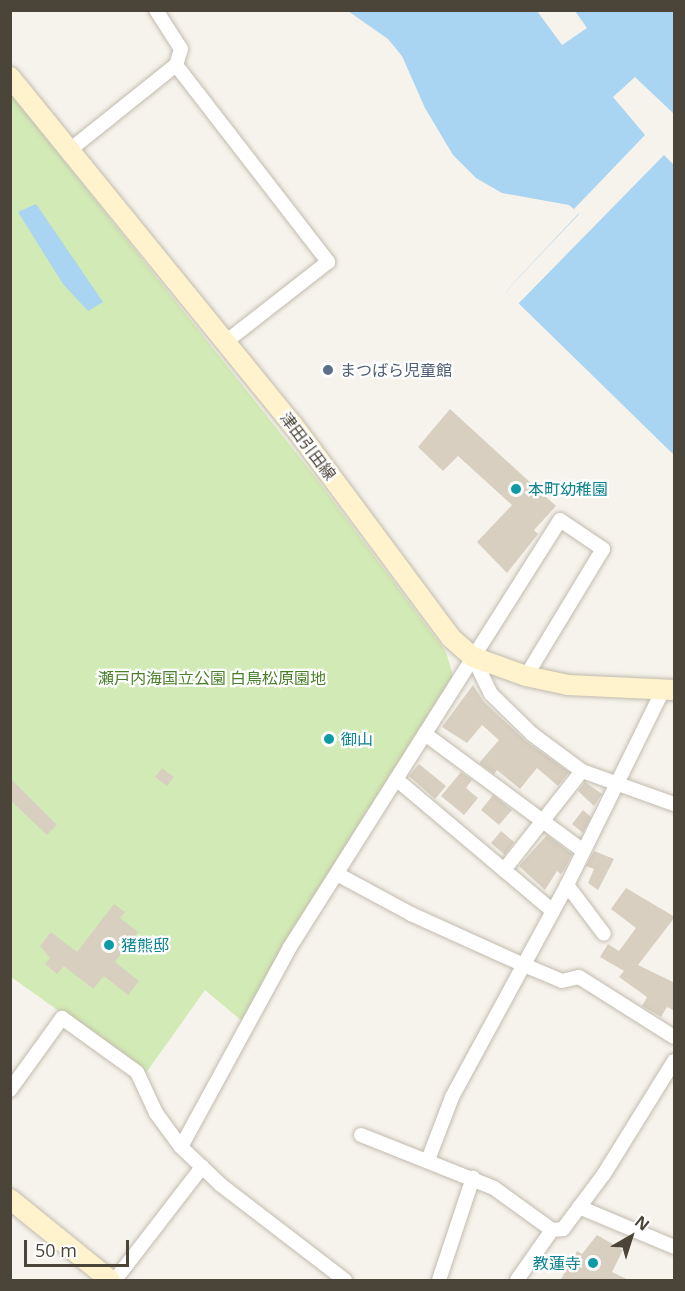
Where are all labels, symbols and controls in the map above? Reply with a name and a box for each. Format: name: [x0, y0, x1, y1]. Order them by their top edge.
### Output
place label: まつばら児童館: [340, 360, 452, 380]
marker: まつばら児童館: [321, 363, 335, 377]
street label: 津田引田線: [276, 408, 340, 484]
place label: 本町幼稚園: [528, 479, 608, 499]
marker: 本町幼稚園: [509, 482, 523, 496]
park label: 瀬戸内海国立公園 白鳥松原園地: [98, 668, 326, 688]
place label: 御山: [341, 729, 373, 749]
marker: 御山: [322, 732, 336, 746]
place label: 猪熊邸: [121, 935, 169, 955]
marker: 猪熊邸: [102, 938, 116, 952]
north arrow: [601, 1207, 661, 1267]
text: N: [630, 1210, 654, 1236]
scale bar: [27, 1228, 132, 1266]
text: 50 m: [35, 1238, 77, 1262]
place label: 教蓮寺: [533, 1253, 581, 1273]
marker: 教蓮寺: [586, 1256, 600, 1270]

